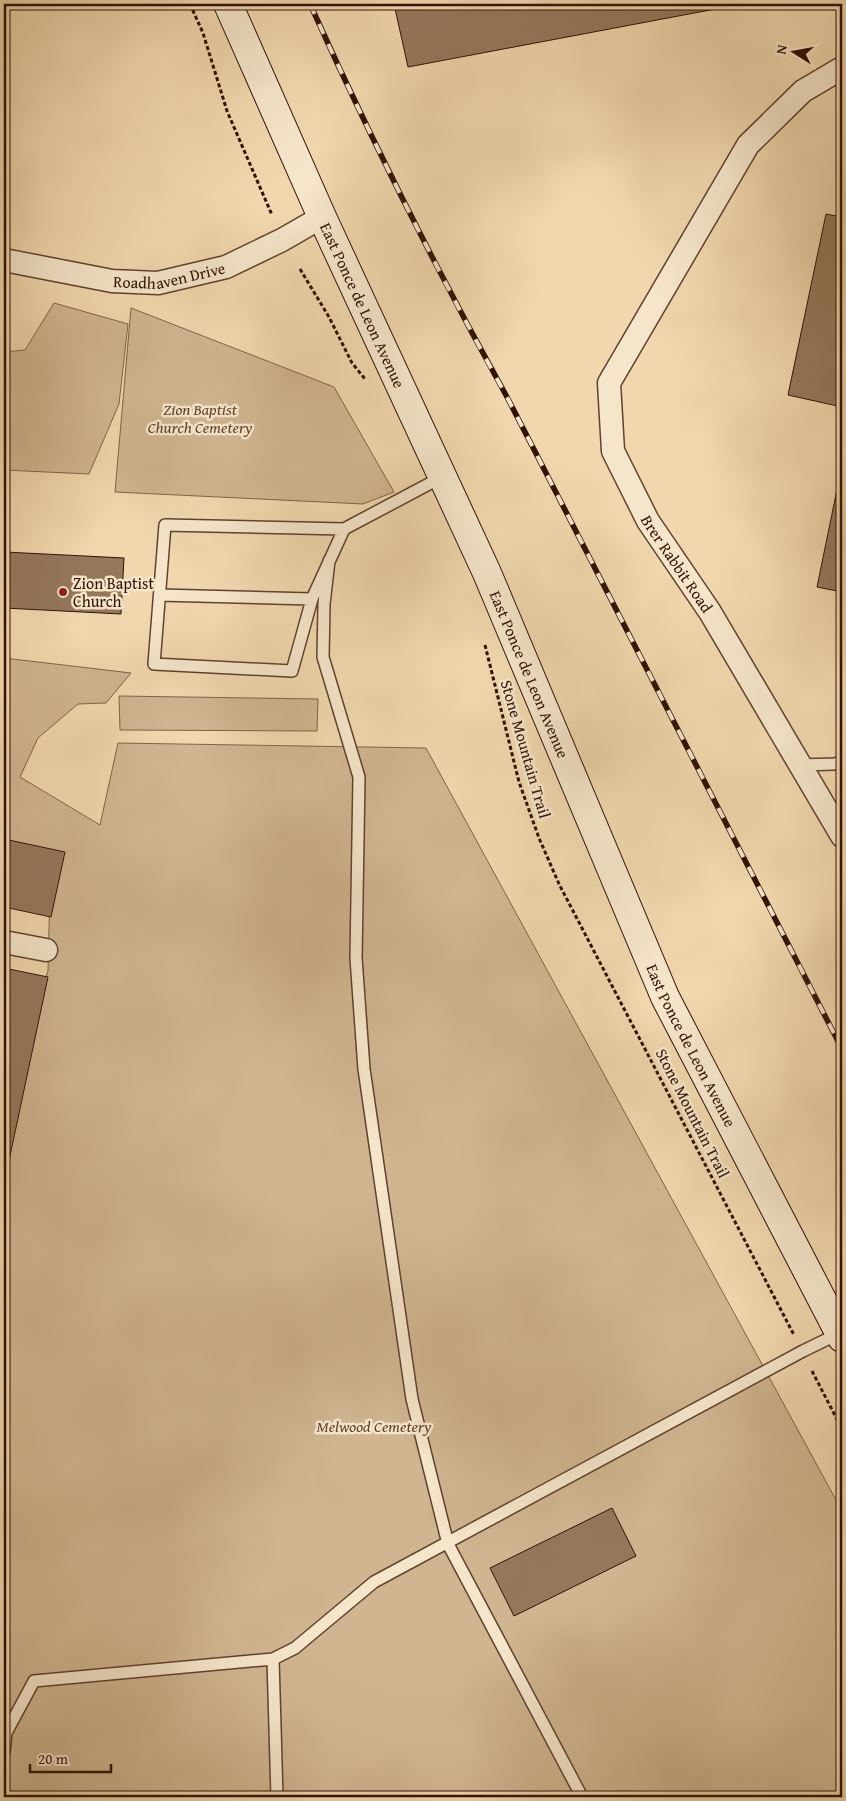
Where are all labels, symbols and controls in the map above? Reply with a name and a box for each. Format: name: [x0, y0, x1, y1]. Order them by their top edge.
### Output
north arrow: [768, 28, 818, 78]
text: N: [771, 42, 792, 56]
street label: East Ponce de Leon Avenue: [314, 219, 412, 392]
street label: Roadhaven Drive: [113, 256, 228, 295]
park label: Zion Baptist Church Cemetery: [148, 397, 253, 439]
street label: Brer Rabbit Road: [635, 511, 719, 618]
place label: Zion Baptist Church: [73, 571, 154, 613]
marker: Zion Baptist Church: [57, 586, 69, 598]
street label: East Ponce de Leon Avenue: [484, 587, 575, 762]
street label: Stone Mountain Trail: [495, 677, 557, 821]
street label: East Ponce de Leon Avenue: [640, 960, 742, 1131]
street label: Stone Mountain Trail: [650, 1044, 736, 1182]
park label: Melwood Cemetery: [317, 1414, 432, 1438]
scale bar: [30, 1741, 111, 1773]
text: 20 m: [38, 1748, 69, 1769]

